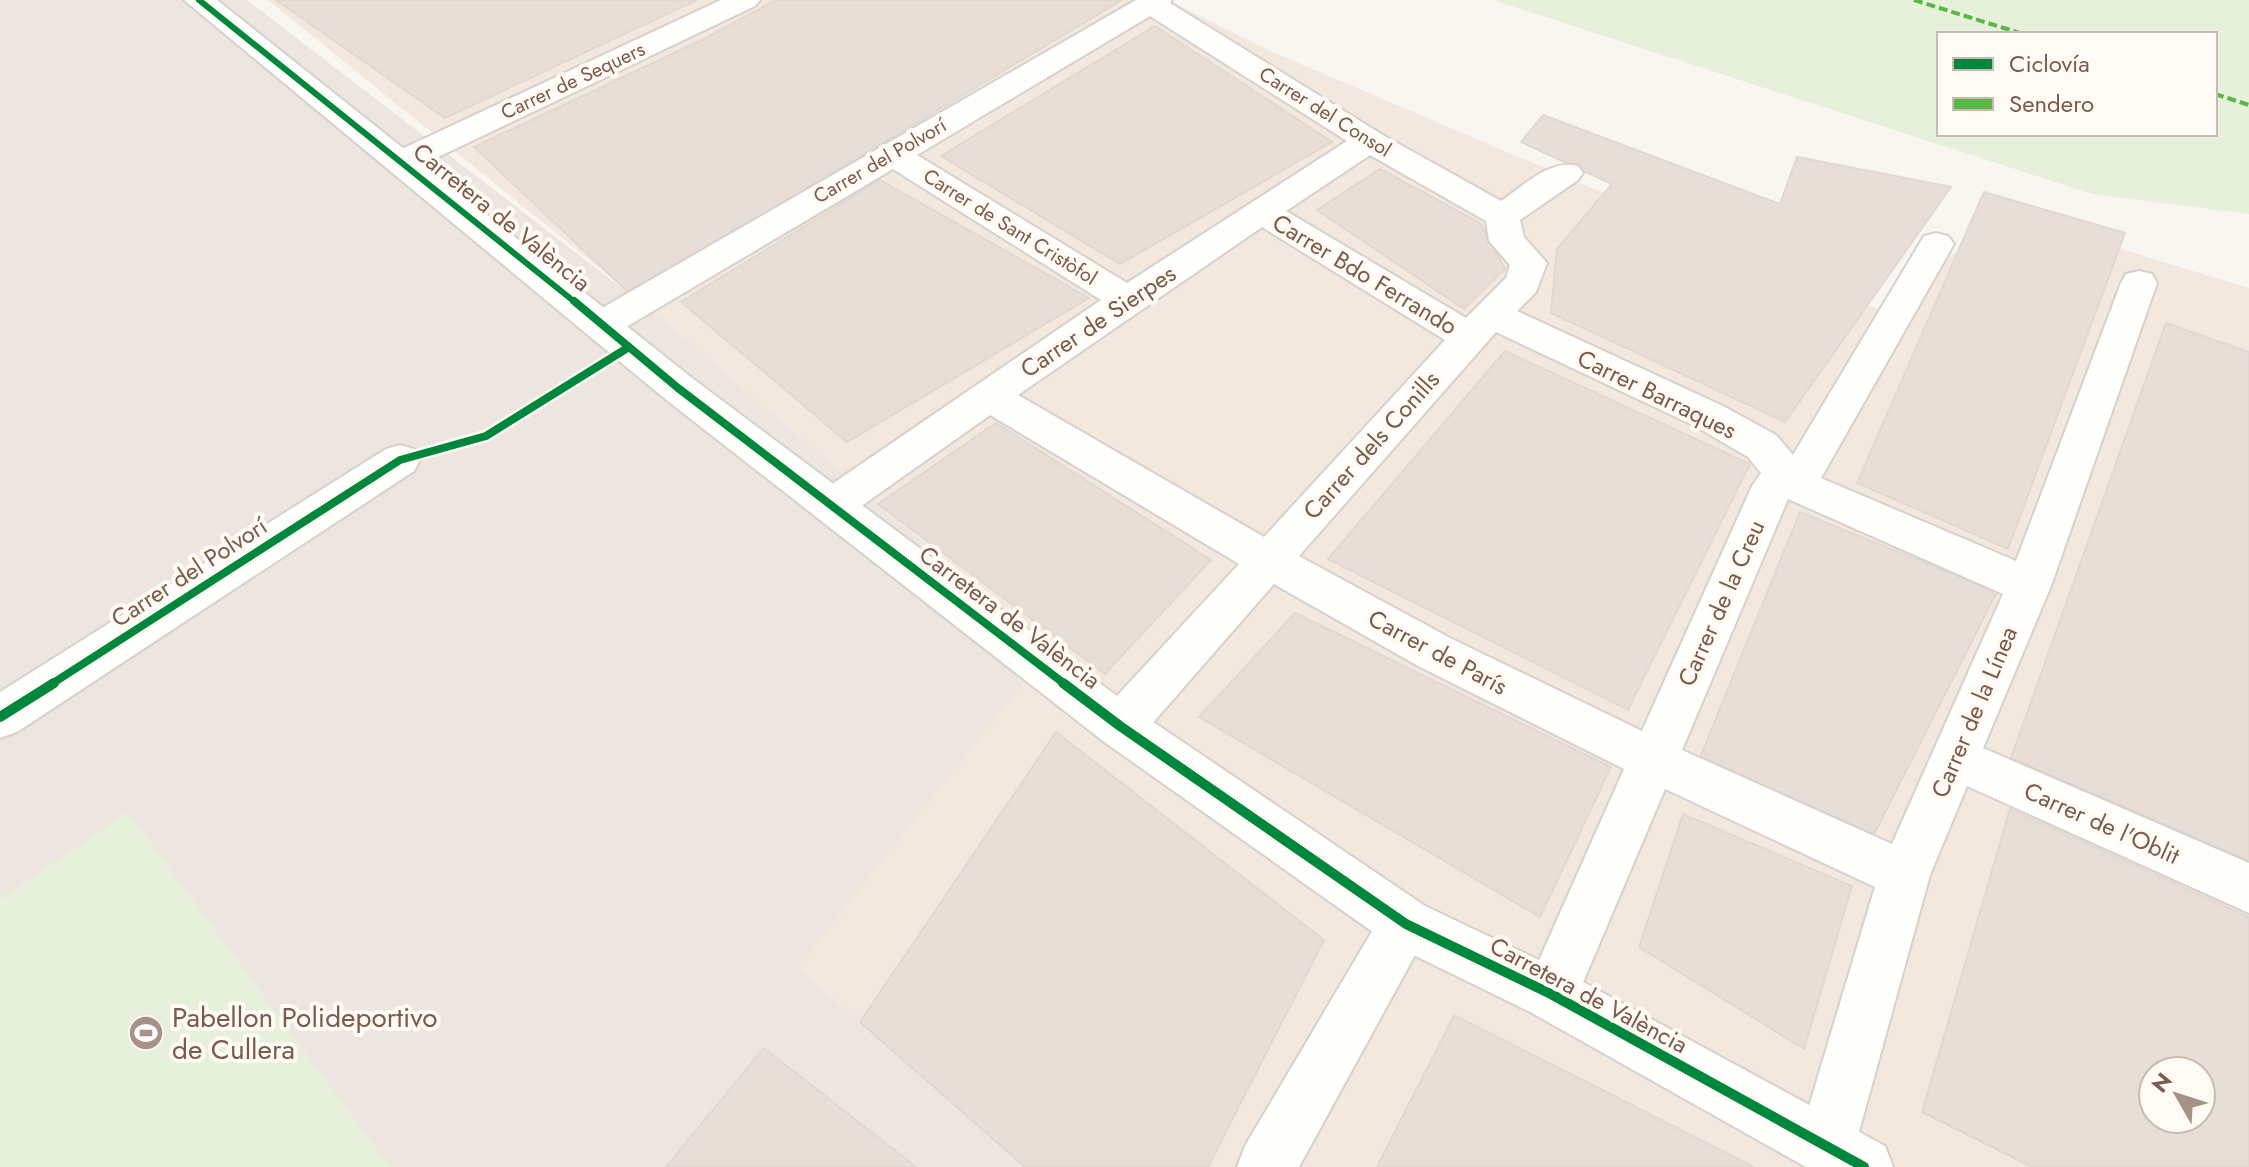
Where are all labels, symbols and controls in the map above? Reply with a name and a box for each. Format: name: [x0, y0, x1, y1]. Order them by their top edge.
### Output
legend: [1937, 32, 2217, 136]
street label: Carrer de Sequers: [496, 35, 650, 127]
text: Ciclovía: [2009, 46, 2090, 81]
street label: Carrer del Consol: [1253, 60, 1397, 164]
text: Sendero: [2009, 86, 2094, 121]
street label: Carrer del Polvorí: [808, 111, 953, 211]
street label: Carretera de València: [406, 134, 598, 300]
street label: Carrer de Sant Cristòfol: [917, 162, 1103, 292]
street label: Carrer Bdo Ferrando: [1266, 205, 1464, 343]
street label: Carrer de Sierpes: [1013, 256, 1183, 386]
street label: Carrer Barraques: [1572, 340, 1742, 448]
street label: Carrer dels Conills: [1295, 363, 1447, 527]
street label: Carrer del Polvorí: [104, 508, 274, 636]
street label: Carrer de la Creu: [1669, 514, 1773, 692]
street label: Carretera de València: [912, 537, 1108, 697]
street label: Carrer de París: [1362, 601, 1514, 703]
street label: Carrer de la Línea: [1922, 621, 2026, 803]
street label: Carrer de l'Oblit: [2019, 773, 2186, 873]
street label: Carretera de València: [1484, 928, 1694, 1062]
place label: Pabellon Polideportivo de Cullera: [172, 997, 438, 1070]
sports icon: Pabellon Polideportivo de Cullera: [127, 1014, 165, 1052]
north arrow: [2137, 1055, 2217, 1135]
text: N: [2144, 1066, 2179, 1099]

